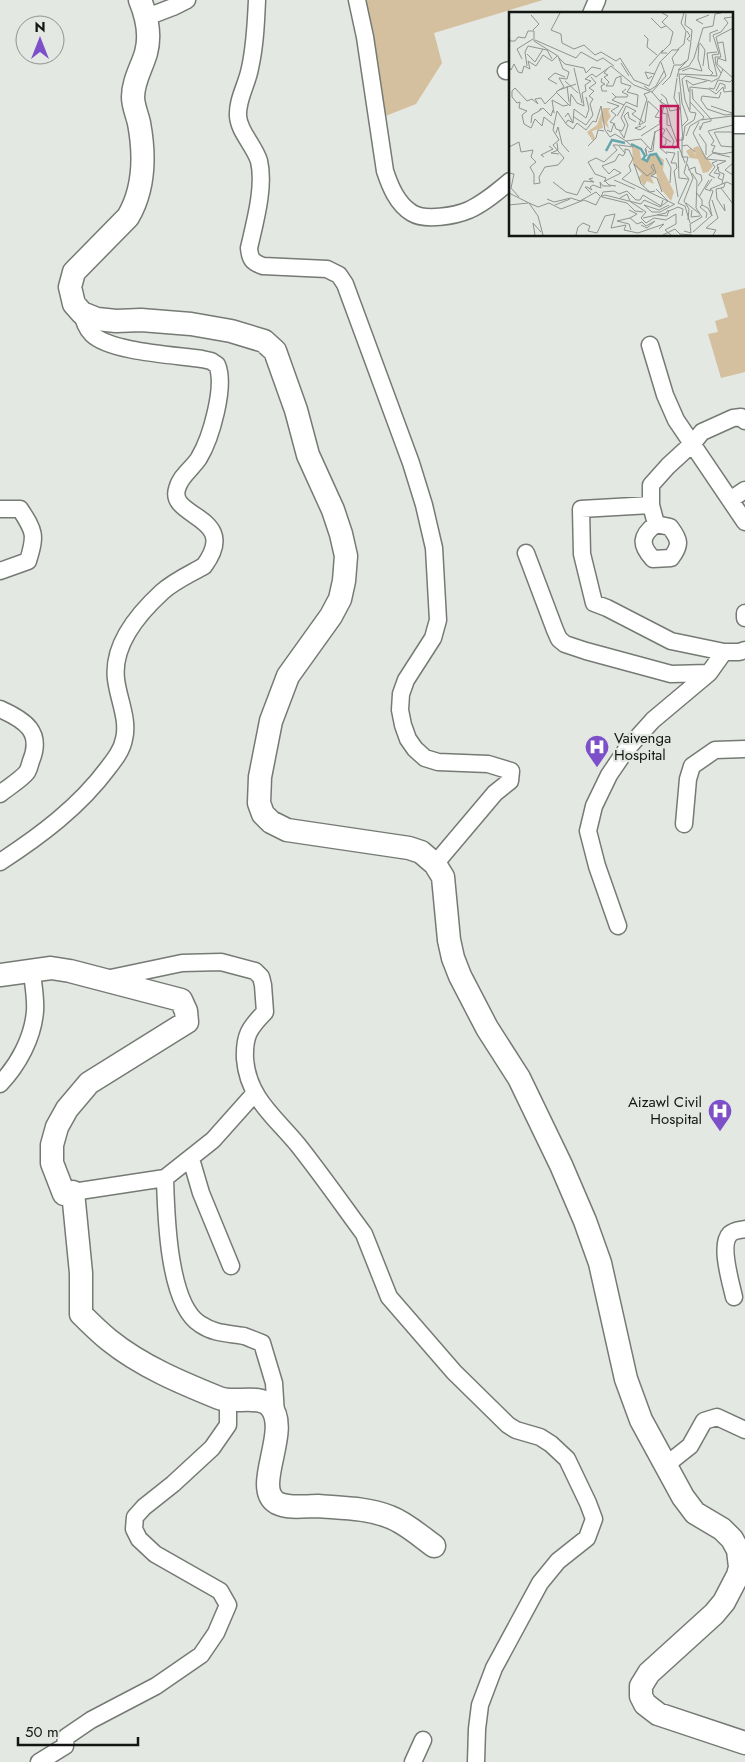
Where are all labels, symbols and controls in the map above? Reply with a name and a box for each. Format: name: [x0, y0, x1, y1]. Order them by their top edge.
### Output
inset map: [509, 12, 732, 236]
north arrow: [15, 15, 65, 65]
text: N: [34, 17, 46, 37]
place label: Vaivenga Hospital: [614, 727, 671, 766]
hospital icon: Vaivenga Hospital: [584, 734, 610, 768]
place label: Aizawl Civil Hospital: [628, 1091, 702, 1130]
hospital icon: Aizawl Civil Hospital: [707, 1098, 733, 1132]
scale bar: [18, 1714, 138, 1746]
text: 50 m: [25, 1721, 59, 1743]

